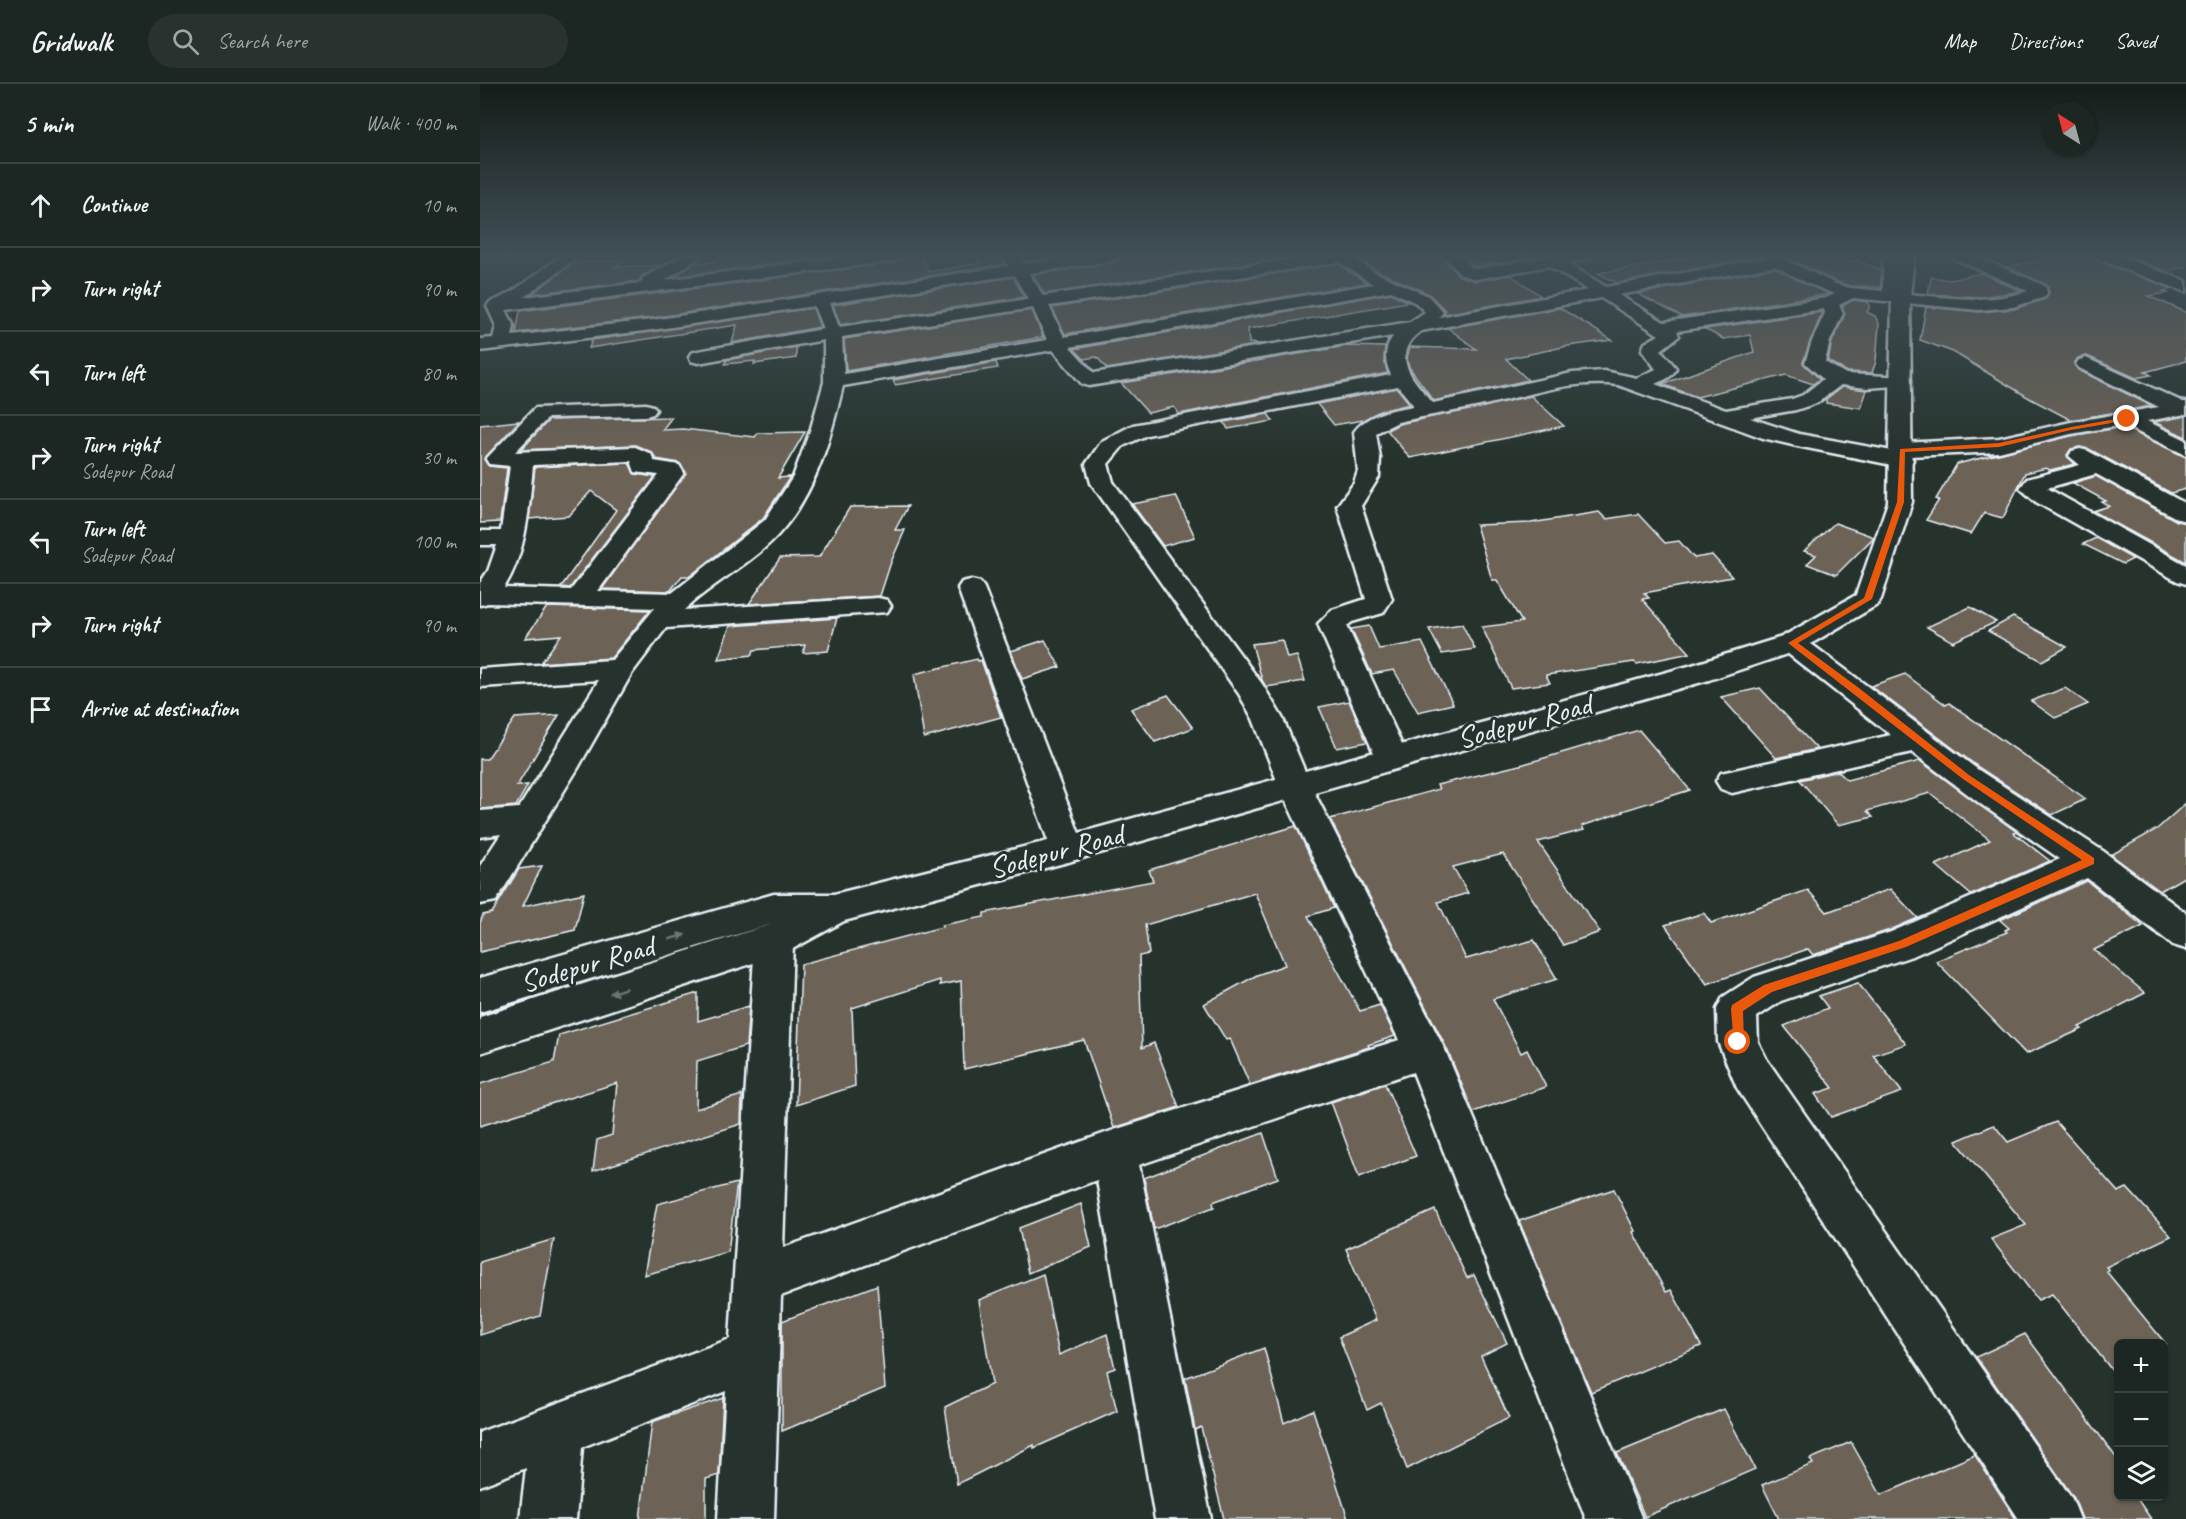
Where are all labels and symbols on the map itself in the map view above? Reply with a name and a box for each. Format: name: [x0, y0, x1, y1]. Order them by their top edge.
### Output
north arrow: [2042, 102, 2096, 156]
route end: [2113, 405, 2139, 431]
street label: Sodepur Road: [1453, 684, 1599, 757]
street label: Sodepur Road: [985, 814, 1131, 887]
street label: Sodepur Road: [516, 926, 662, 1001]
one-way arrow: [668, 932, 686, 941]
one-way arrow: [609, 986, 627, 996]
route start: [1724, 1028, 1750, 1054]

